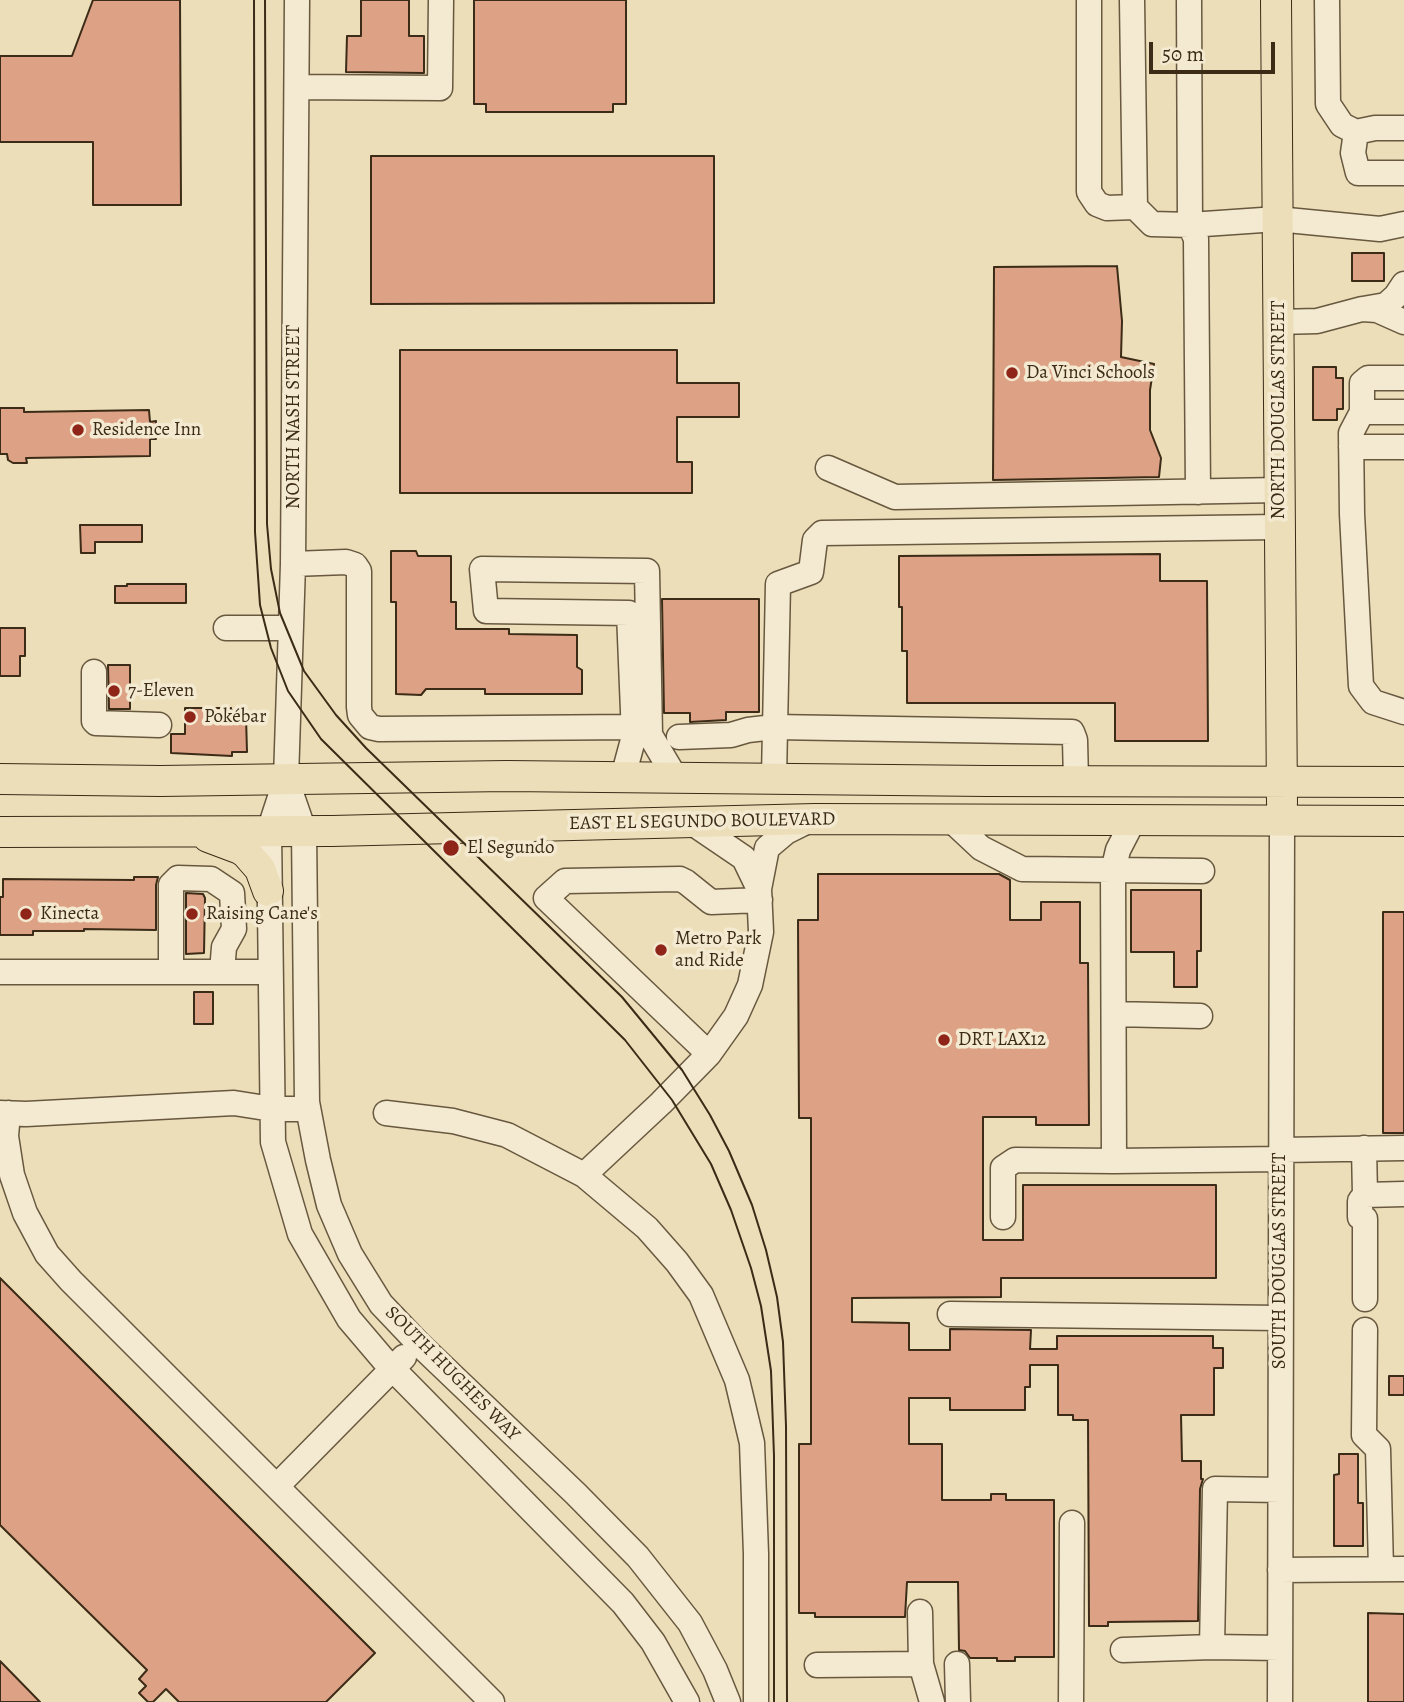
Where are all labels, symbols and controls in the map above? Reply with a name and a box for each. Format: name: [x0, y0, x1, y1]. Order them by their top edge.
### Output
scale bar: [1152, 28, 1278, 72]
text: 50 m: [1162, 40, 1204, 68]
street label: NORTH DOUGLAS STREET: [1268, 301, 1290, 519]
street label: NORTH NASH STREET: [283, 325, 305, 509]
place label: Da Vinci Schools: [1026, 362, 1155, 384]
marker: Da Vinci Schools: [1004, 365, 1020, 381]
place label: Residence Inn: [92, 419, 201, 441]
marker: Residence Inn: [70, 422, 86, 438]
place label: 7-Eleven: [128, 680, 194, 702]
marker: 7-Eleven: [106, 683, 122, 699]
place label: Pokébar: [204, 706, 266, 728]
marker: Pokébar: [182, 709, 198, 725]
street label: EAST EL SEGUNDO BOULEVARD: [569, 808, 835, 836]
place label: El Segundo: [467, 837, 555, 859]
marker: El Segundo: [441, 838, 461, 858]
place label: Kinecta: [40, 903, 99, 925]
place label: Raising Cane's: [206, 903, 318, 925]
marker: Kinecta: [18, 906, 34, 922]
marker: Raising Cane's: [184, 906, 200, 922]
place label: Metro Park and Ride: [675, 928, 761, 972]
marker: Metro Park and Ride: [653, 942, 669, 958]
place label: DRT LAX12: [958, 1029, 1046, 1051]
marker: DRT LAX12: [936, 1032, 952, 1048]
street label: SOUTH DOUGLAS STREET: [1269, 1153, 1291, 1369]
street label: SOUTH HUGHES WAY: [380, 1302, 524, 1446]

